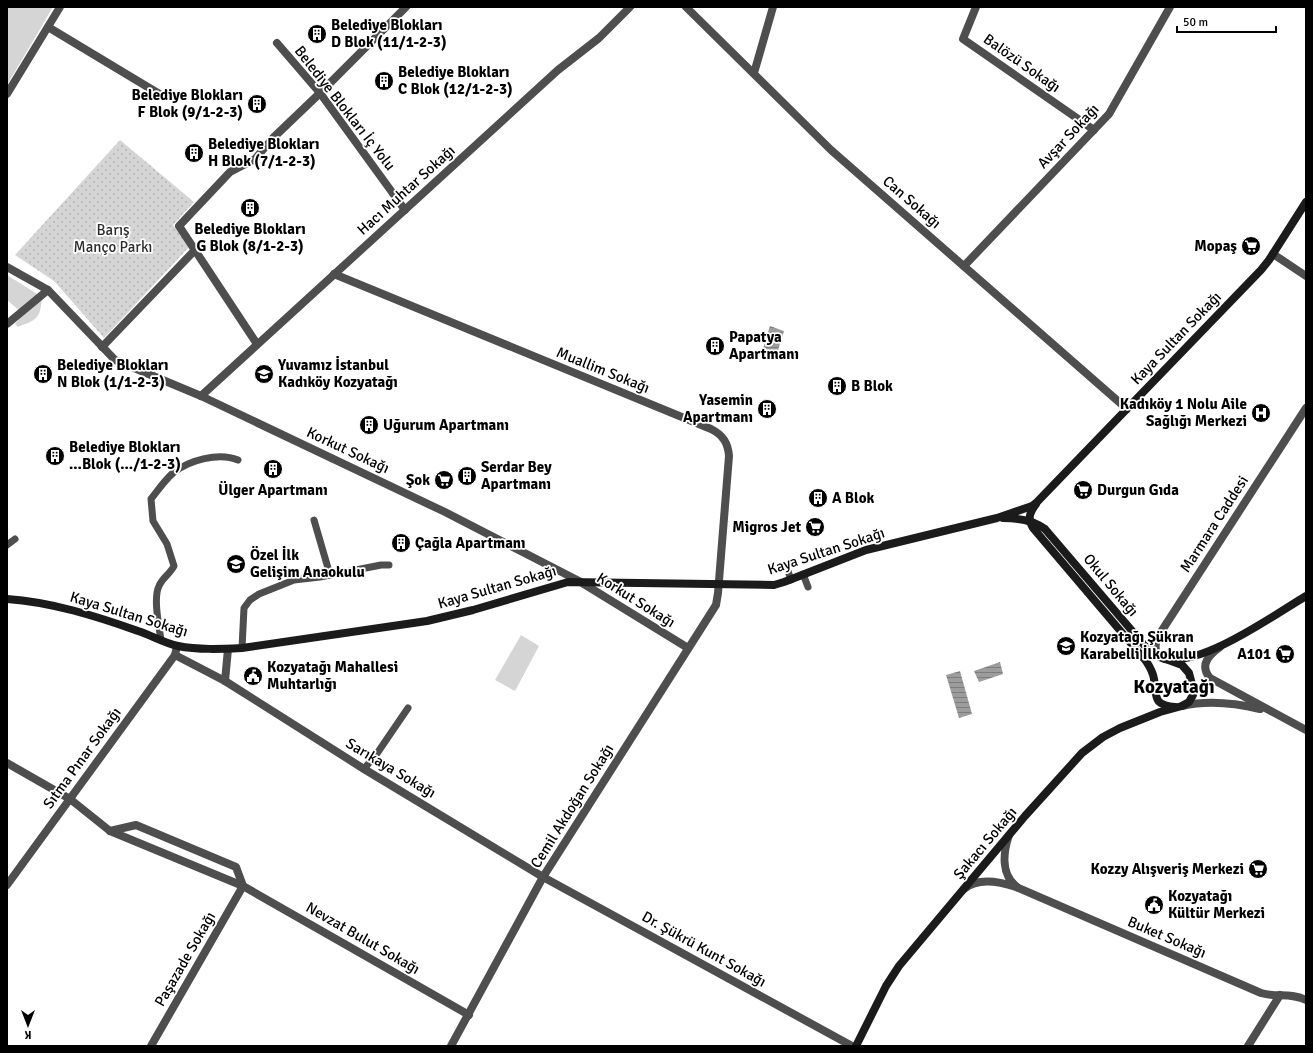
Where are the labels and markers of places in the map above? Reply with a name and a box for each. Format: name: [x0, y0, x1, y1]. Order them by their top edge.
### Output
place label: Belediye Blokları D Blok (11/1-2-3): [331, 16, 447, 51]
building icon: Belediye Blokları D Blok (11/1-2-3): [306, 23, 328, 45]
place label: Belediye Blokları C Blok (12/1-2-3): [398, 63, 513, 98]
building icon: Belediye Blokları C Blok (12/1-2-3): [373, 70, 395, 92]
place label: Belediye Blokları F Blok (9/1-2-3): [131, 86, 243, 121]
building icon: Belediye Blokları F Blok (9/1-2-3): [246, 93, 268, 115]
place label: Belediye Blokları H Blok (7/1-2-3): [208, 135, 320, 170]
building icon: Belediye Blokları H Blok (7/1-2-3): [183, 142, 205, 164]
building icon: Belediye Blokları G Blok (8/1-2-3): [239, 197, 261, 219]
place label: Belediye Blokları G Blok (8/1-2-3): [194, 220, 306, 255]
supermarket icon: Mopaş: [1240, 235, 1262, 257]
place label: Mopaş: [1194, 237, 1237, 255]
place label: Papatya Apartmanı: [729, 328, 799, 363]
building icon: Papatya Apartmanı: [704, 335, 726, 357]
place label: Belediye Blokları N Blok (1/1-2-3): [57, 356, 169, 391]
place label: Yuvamız İstanbul Kadıköy Kozyatağı: [277, 356, 398, 391]
building icon: Belediye Blokları N Blok (1/1-2-3): [32, 363, 54, 385]
school or university icon: Yuvamız İstanbul Kadıköy Kozyatağı: [253, 363, 275, 385]
building icon: B Blok: [826, 375, 848, 397]
place label: B Blok: [851, 377, 893, 395]
place label: Yasemin Apartmanı: [683, 391, 753, 426]
place label: Kadıköy 1 Nolu Aile Sağlığı Merkezi: [1120, 395, 1247, 430]
building icon: Yasemin Apartmanı: [756, 398, 778, 420]
hospital icon: Kadıköy 1 Nolu Aile Sağlığı Merkezi: [1250, 402, 1272, 424]
building icon: Uğurum Apartmanı: [358, 414, 380, 436]
place label: Uğurum Apartmanı: [383, 416, 509, 434]
place label: Belediye Blokları ...Blok (.../1-2-3): [69, 438, 181, 473]
building icon: Belediye Blokları ...Blok (.../1-2-3): [44, 445, 66, 467]
building icon: Ülger Apartmanı: [262, 458, 284, 480]
place label: Serdar Bey Apartmanı: [481, 458, 552, 493]
building icon: Serdar Bey Apartmanı: [456, 465, 478, 487]
supermarket icon: Şok: [433, 469, 455, 491]
place label: Şok: [406, 471, 430, 489]
supermarket icon: Durgun Gıda: [1072, 479, 1094, 501]
place label: Ülger Apartmanı: [218, 481, 328, 499]
place label: Durgun Gıda: [1097, 481, 1179, 499]
building icon: A Blok: [807, 487, 829, 509]
place label: A Blok: [832, 489, 874, 507]
supermarket icon: Migros Jet: [804, 516, 826, 538]
place label: Migros Jet: [732, 518, 801, 536]
building icon: Çağla Apartmanı: [390, 532, 412, 554]
place label: Çağla Apartmanı: [415, 534, 526, 552]
place label: Özel İlk Gelişim Anaokulu: [250, 546, 365, 581]
school or university icon: Özel İlk Gelişim Anaokulu: [225, 553, 247, 575]
place label: Kozyatağı Şükran Karabelli İlkokulu: [1080, 628, 1196, 663]
school or university icon: Kozyatağı Şükran Karabelli İlkokulu: [1055, 635, 1077, 657]
supermarket icon: A101: [1274, 643, 1296, 665]
place label: A101: [1237, 645, 1271, 663]
place label: Kozyatağı Mahallesi Muhtarlığı: [267, 658, 398, 693]
public building icon: Kozyatağı Mahallesi Muhtarlığı: [242, 665, 264, 687]
supermarket icon: Kozzy Alışveriş Merkezi: [1247, 858, 1269, 880]
place label: Kozzy Alışveriş Merkezi: [1091, 860, 1244, 878]
place label: Kozyatağı Kültür Merkezi: [1168, 887, 1265, 922]
public building icon: Kozyatağı Kültür Merkezi: [1143, 894, 1165, 916]

